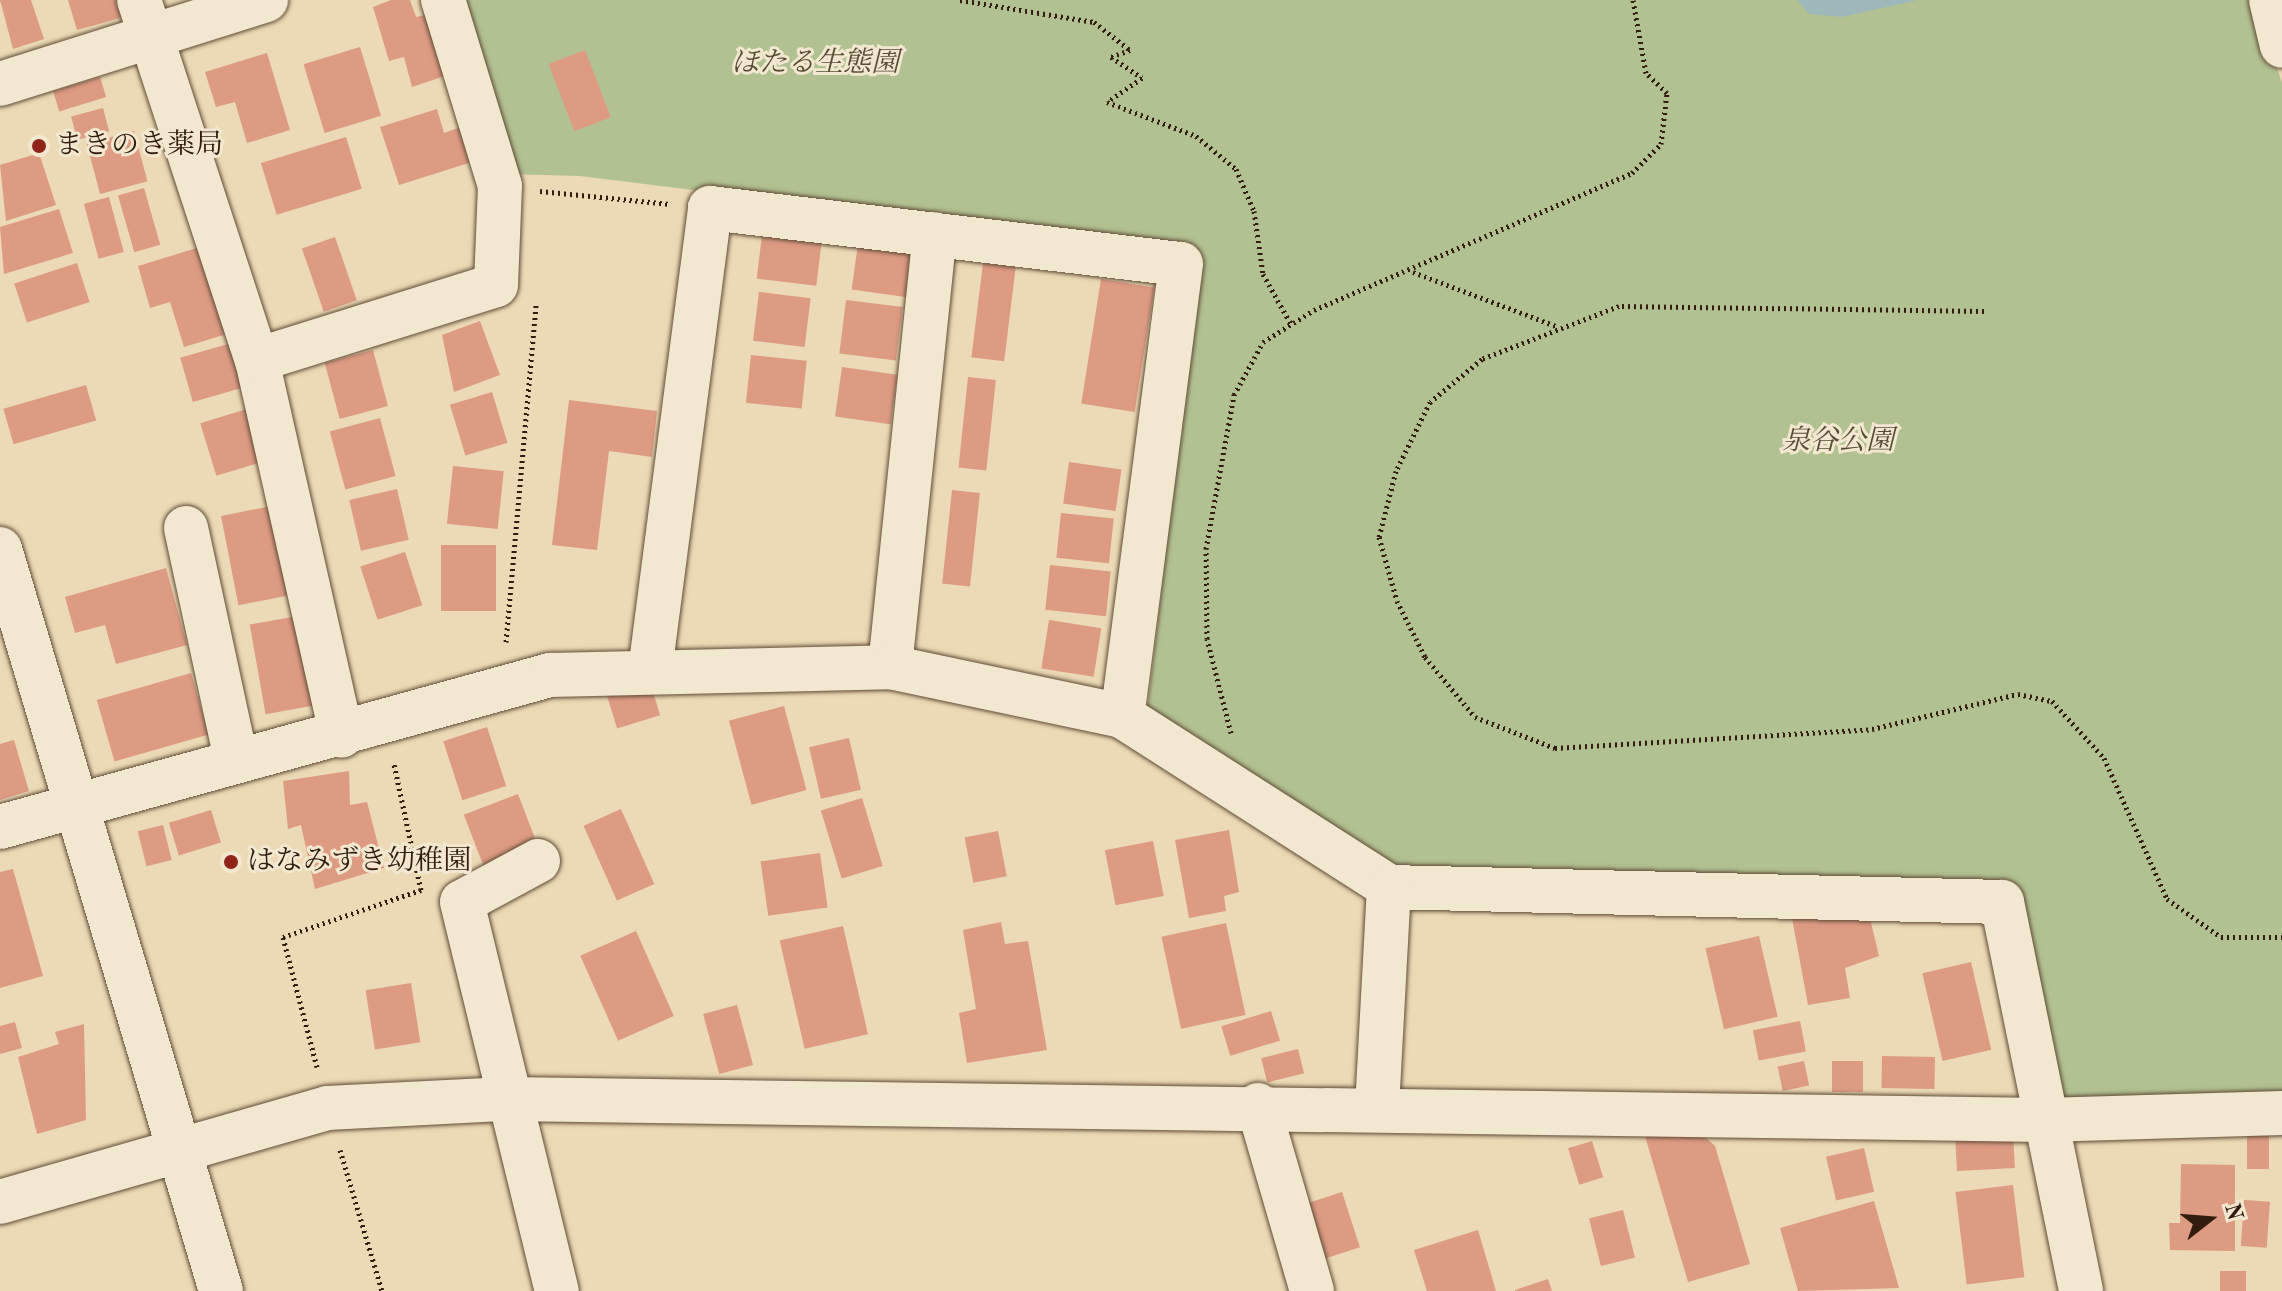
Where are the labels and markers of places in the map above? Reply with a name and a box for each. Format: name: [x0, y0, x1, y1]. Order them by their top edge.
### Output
place label: まきのき薬局: [55, 129, 223, 163]
marker: まきのき薬局: [30, 137, 48, 155]
place label: はなみずき幼稚園: [247, 845, 471, 879]
marker: はなみずき幼稚園: [222, 853, 240, 871]

